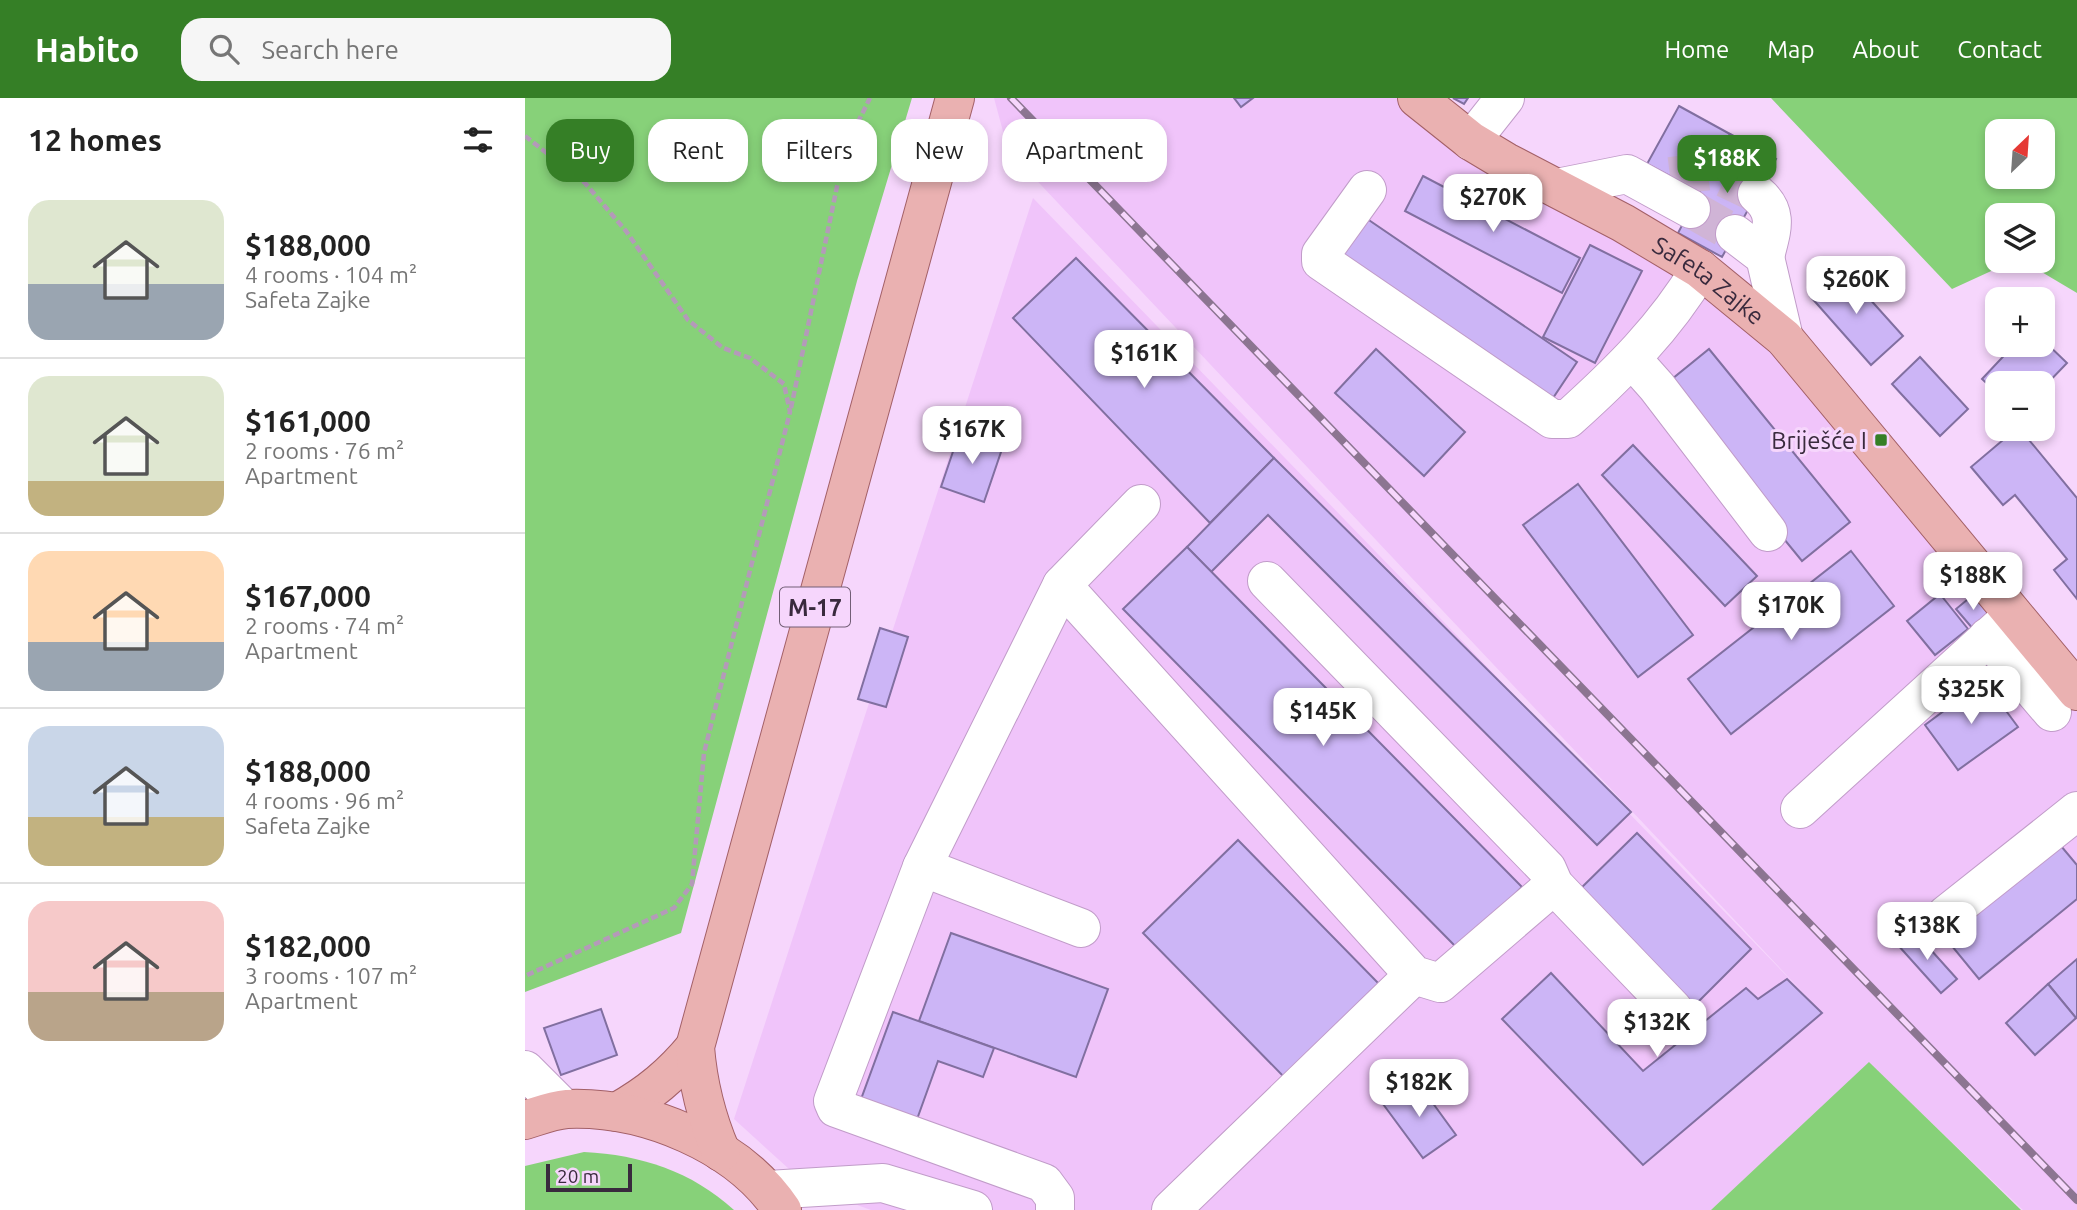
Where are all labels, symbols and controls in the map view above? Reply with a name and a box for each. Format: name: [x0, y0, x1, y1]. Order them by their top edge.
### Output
search box: [181, 18, 671, 81]
icon: search: [205, 30, 243, 68]
text: Habito: [35, 31, 139, 68]
text: Search here: [261, 35, 399, 64]
text: Home: [1664, 36, 1729, 63]
text: Map: [1767, 36, 1814, 63]
text: About: [1852, 36, 1919, 63]
text: Contact: [1957, 36, 2042, 63]
chip: Buy: [546, 119, 634, 182]
chip: Rent: [648, 119, 748, 182]
chip: Filters: [762, 119, 877, 182]
chip: New: [891, 119, 988, 182]
chip: Apartment: [1002, 119, 1167, 182]
north arrow: [1985, 119, 2055, 189]
map controls: [1985, 119, 2055, 441]
icon: filters: [459, 121, 497, 159]
text: 12 homes: [28, 123, 162, 157]
pin: $188K: [1678, 136, 1776, 195]
text: $188K: [1693, 145, 1761, 170]
pin: $270K: [1444, 174, 1542, 234]
text: $270K: [1459, 184, 1527, 209]
button: layers: [1985, 203, 2055, 273]
icon: home: [84, 228, 168, 312]
text: $188,000: [245, 228, 371, 262]
street label: Safeta Zajke: [1648, 231, 1770, 330]
pin: $260K: [1807, 256, 1905, 316]
text: 4 rooms · 104 m²: [245, 262, 417, 287]
text: $260K: [1822, 266, 1890, 291]
text: Safeta Zajke: [245, 287, 371, 312]
button: +: [1985, 287, 2055, 357]
pin: $161K: [1095, 330, 1193, 390]
text: $161K: [1110, 340, 1178, 365]
button: −: [1985, 371, 2055, 441]
icon: home: [84, 404, 168, 488]
text: $161,000: [245, 404, 371, 438]
pin: $167K: [923, 406, 1021, 466]
text: $167K: [938, 416, 1006, 441]
place label: Briješće I: [1771, 427, 1867, 454]
marker: Briješće I: [1873, 432, 1889, 448]
text: 2 rooms · 76 m²: [245, 438, 404, 463]
text: Apartment: [245, 463, 358, 488]
pin: $188K: [1924, 552, 2022, 612]
text: $188K: [1939, 562, 2007, 587]
icon: home: [84, 579, 168, 663]
text: $167,000: [245, 579, 371, 613]
pin: $170K: [1742, 582, 1840, 642]
road number: M-17: [780, 587, 850, 626]
text: $170K: [1757, 592, 1825, 617]
text: 2 rooms · 74 m²: [245, 613, 404, 638]
text: Apartment: [245, 638, 358, 663]
pin: $325K: [1922, 666, 2020, 726]
text: $325K: [1937, 676, 2005, 701]
pin: $145K: [1274, 688, 1372, 748]
text: $145K: [1289, 698, 1357, 723]
icon: home: [84, 754, 168, 838]
text: $188,000: [245, 754, 371, 788]
text: 4 rooms · 96 m²: [245, 788, 404, 813]
text: Safeta Zajke: [245, 813, 371, 838]
pin: $138K: [1878, 902, 1976, 962]
text: $138K: [1893, 912, 1961, 937]
icon: home: [84, 929, 168, 1013]
text: $182,000: [245, 929, 371, 963]
text: 3 rooms · 107 m²: [245, 963, 417, 988]
text: Apartment: [245, 988, 358, 1013]
pin: $132K: [1608, 1000, 1706, 1059]
text: $132K: [1623, 1009, 1691, 1034]
pin: $182K: [1370, 1060, 1468, 1119]
text: $182K: [1385, 1069, 1453, 1094]
scale bar: [546, 1161, 632, 1193]
text: 20 m: [557, 1165, 599, 1187]

